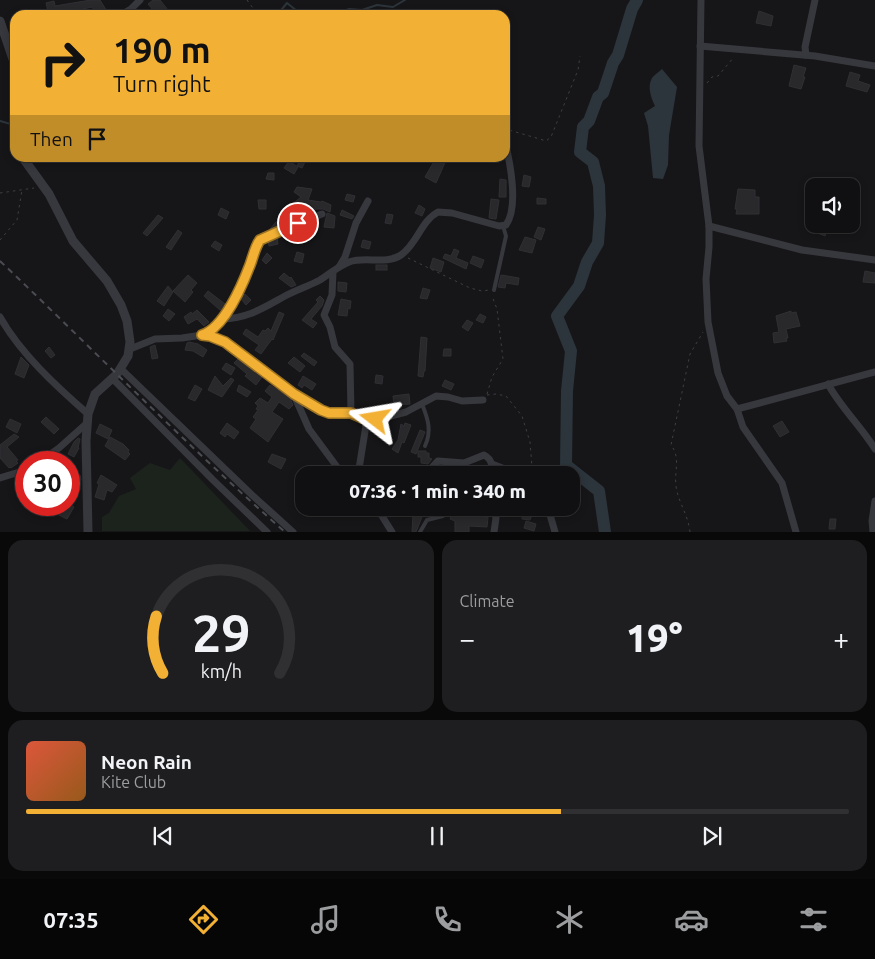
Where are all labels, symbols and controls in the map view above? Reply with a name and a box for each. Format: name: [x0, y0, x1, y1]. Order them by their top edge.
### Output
icon: right: [30, 30, 95, 95]
text: 190 m: [113, 30, 211, 70]
text: Turn right: [113, 71, 211, 96]
icon: arrive: [83, 125, 111, 153]
text: Then: [30, 128, 73, 150]
map controls: [805, 178, 860, 233]
button: sound: [805, 178, 860, 233]
pin: [277, 202, 319, 244]
icon: arrive: [284, 209, 312, 237]
position arrow: [348, 392, 400, 444]
speed limit sign: 30: [15, 451, 80, 516]
text: 07:36 · 1 min · 340 m: [349, 480, 526, 502]
text: Climate: [460, 592, 515, 610]
text: 29: [191, 604, 250, 662]
text: 19°: [626, 617, 683, 659]
text: −: [460, 623, 475, 654]
text: +: [833, 623, 849, 654]
text: km/h: [200, 661, 241, 681]
text: Neon Rain: [101, 751, 192, 773]
text: Kite Club: [101, 773, 166, 791]
icon: previous: [149, 822, 177, 850]
icon: pause: [423, 822, 451, 850]
icon: next: [698, 822, 726, 850]
icon: directions: [186, 902, 221, 937]
icon: music: [308, 902, 343, 937]
icon: phone: [430, 902, 465, 937]
icon: climate: [552, 902, 587, 937]
icon: car: [674, 902, 709, 937]
icon: filters: [796, 902, 831, 937]
text: 07:35: [44, 907, 99, 932]

